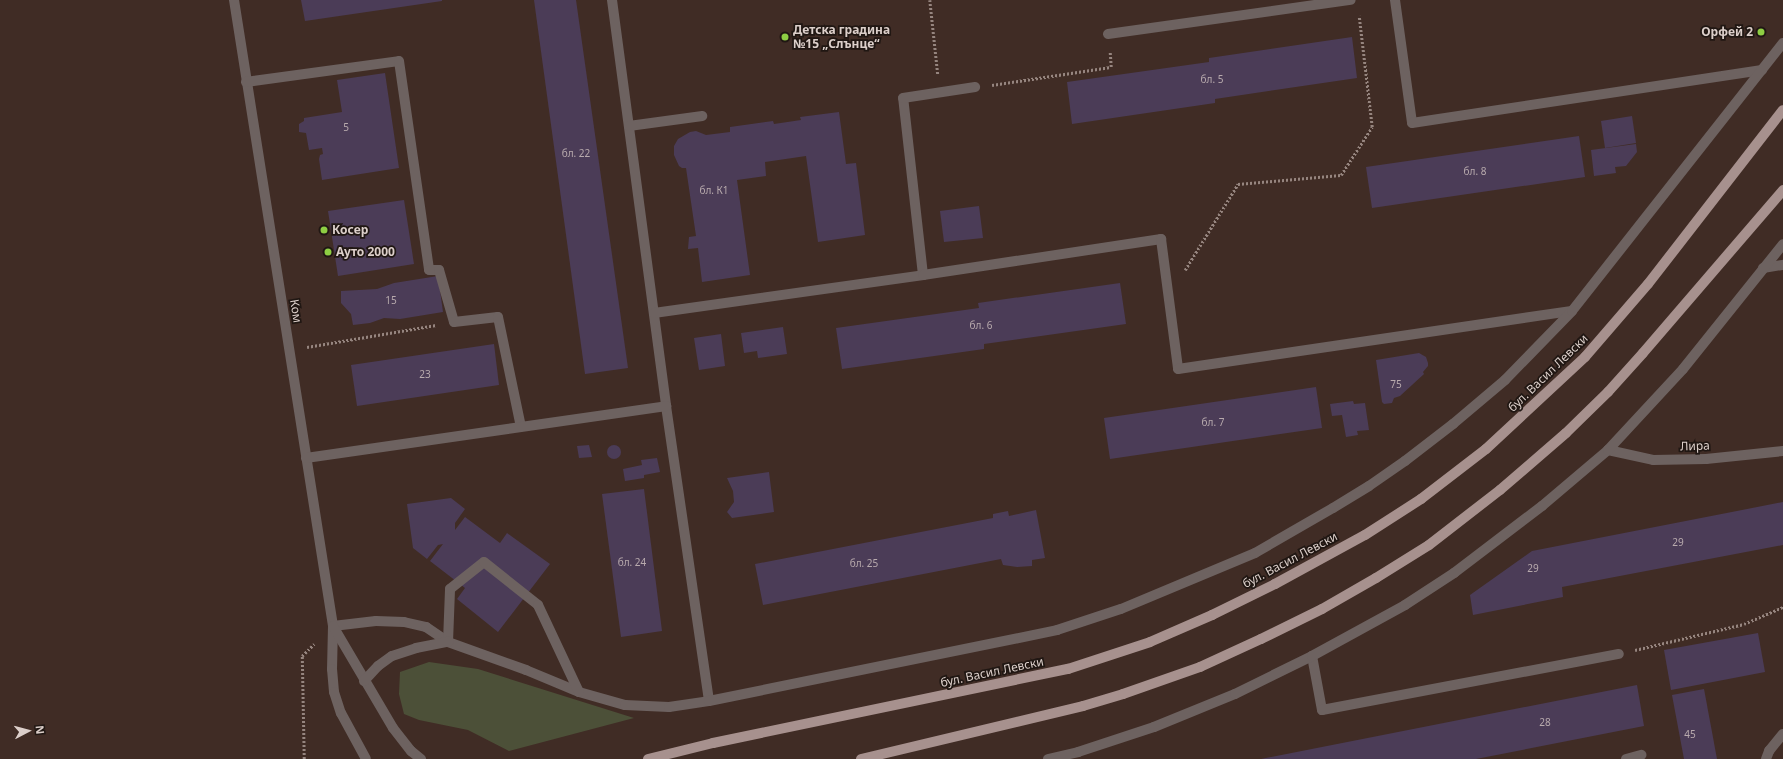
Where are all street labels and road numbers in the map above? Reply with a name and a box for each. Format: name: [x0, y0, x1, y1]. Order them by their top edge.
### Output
street label: Ком: [287, 298, 305, 324]
street label: бул. Васил Левски: [1505, 331, 1591, 415]
street label: Лира: [1680, 438, 1710, 454]
street label: бул. Васил Левски: [1240, 529, 1340, 591]
street label: бул. Васил Левски: [939, 654, 1045, 690]

